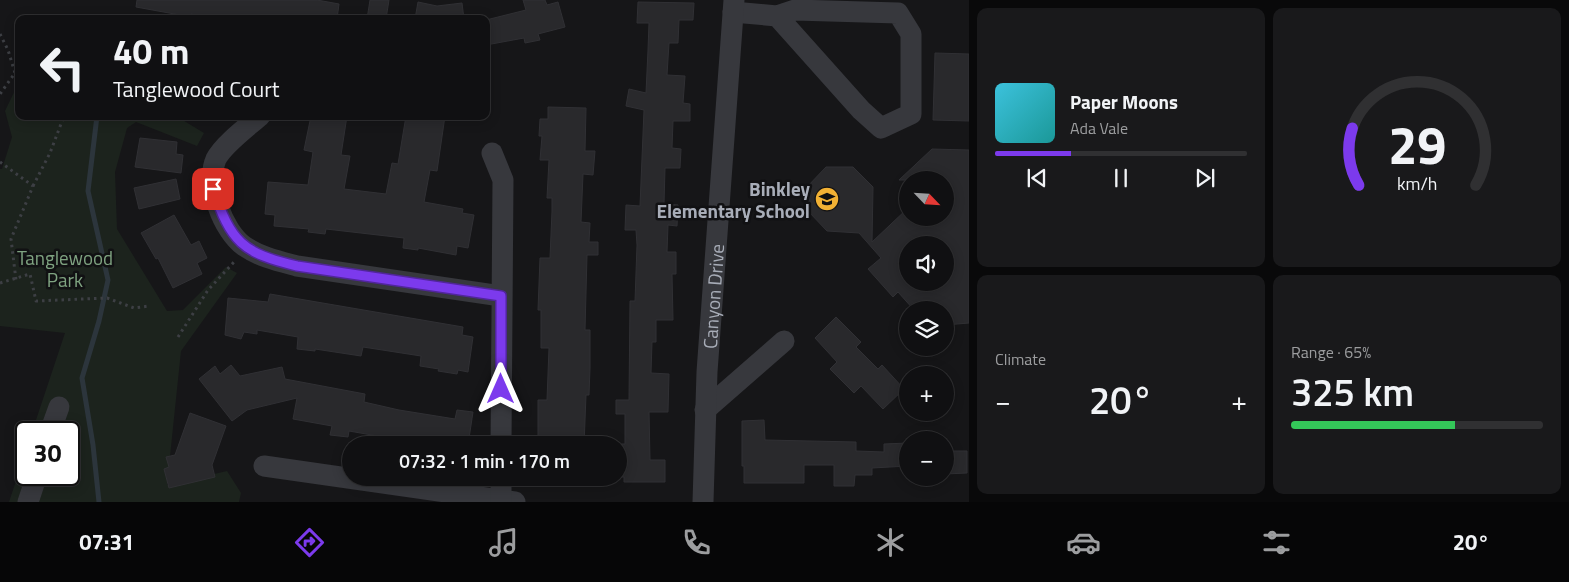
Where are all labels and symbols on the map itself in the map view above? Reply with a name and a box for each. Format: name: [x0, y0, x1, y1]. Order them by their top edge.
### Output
pin: [192, 168, 234, 210]
north arrow: [899, 171, 954, 226]
place label: Binkley Elementary School: [656, 174, 810, 225]
school or university icon: Binkley Elementary School: [814, 186, 840, 212]
park label: Tanglewood Park: [17, 243, 113, 294]
street label: Canyon Drive: [694, 243, 731, 350]
position arrow: [474, 362, 526, 414]
speed limit sign: 30: [15, 421, 80, 486]

